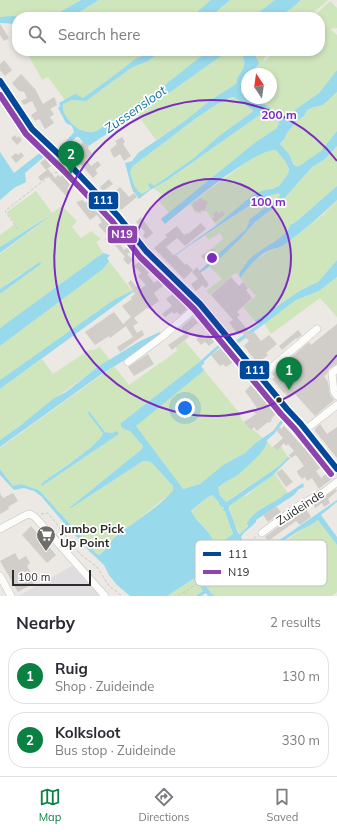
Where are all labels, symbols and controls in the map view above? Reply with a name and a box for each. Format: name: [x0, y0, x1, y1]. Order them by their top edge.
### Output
search box: [12, 12, 325, 56]
icon: search: [26, 23, 48, 45]
text: Search here: [58, 25, 140, 44]
north arrow: [241, 68, 277, 104]
water label: Zussensloot: [101, 82, 169, 136]
text: 200 m: [261, 107, 297, 122]
pin: 2: [58, 141, 84, 174]
line badge: 111: [88, 191, 119, 210]
text: 111: [93, 193, 113, 207]
text: 100 m: [250, 194, 286, 209]
line badge: N19: [107, 225, 138, 244]
text: N19: [111, 227, 133, 241]
centre of rings: [205, 251, 219, 265]
pin: 1: [276, 357, 302, 390]
line badge: 111: [239, 360, 270, 380]
text: 111: [245, 363, 265, 377]
unlabelled marker: [274, 395, 284, 405]
your location: [175, 398, 195, 418]
street label: Zuideinde: [273, 486, 327, 528]
place label: Jumbo Pick Up Point: [60, 521, 124, 550]
supermarket icon: Jumbo Pick Up Point: [35, 524, 57, 552]
legend: [195, 540, 327, 586]
text: 111: [228, 547, 248, 561]
text: N19: [228, 565, 249, 579]
scale bar: [12, 568, 91, 587]
text: 100 m: [18, 570, 50, 584]
text: Nearby: [16, 612, 75, 633]
text: 2 results: [270, 614, 321, 630]
text: Ruig: [55, 659, 88, 678]
text: 1: [26, 668, 34, 684]
text: 130 m: [282, 668, 320, 684]
text: Shop · Zuideinde: [55, 678, 154, 694]
text: Kolksloot: [55, 723, 121, 742]
text: 2: [26, 732, 34, 748]
text: 330 m: [282, 732, 320, 748]
text: Bus stop · Zuideinde: [55, 742, 176, 758]
tab: Map: [39, 786, 61, 824]
tab: Directions: [139, 786, 189, 824]
tab: Saved: [267, 786, 298, 824]

